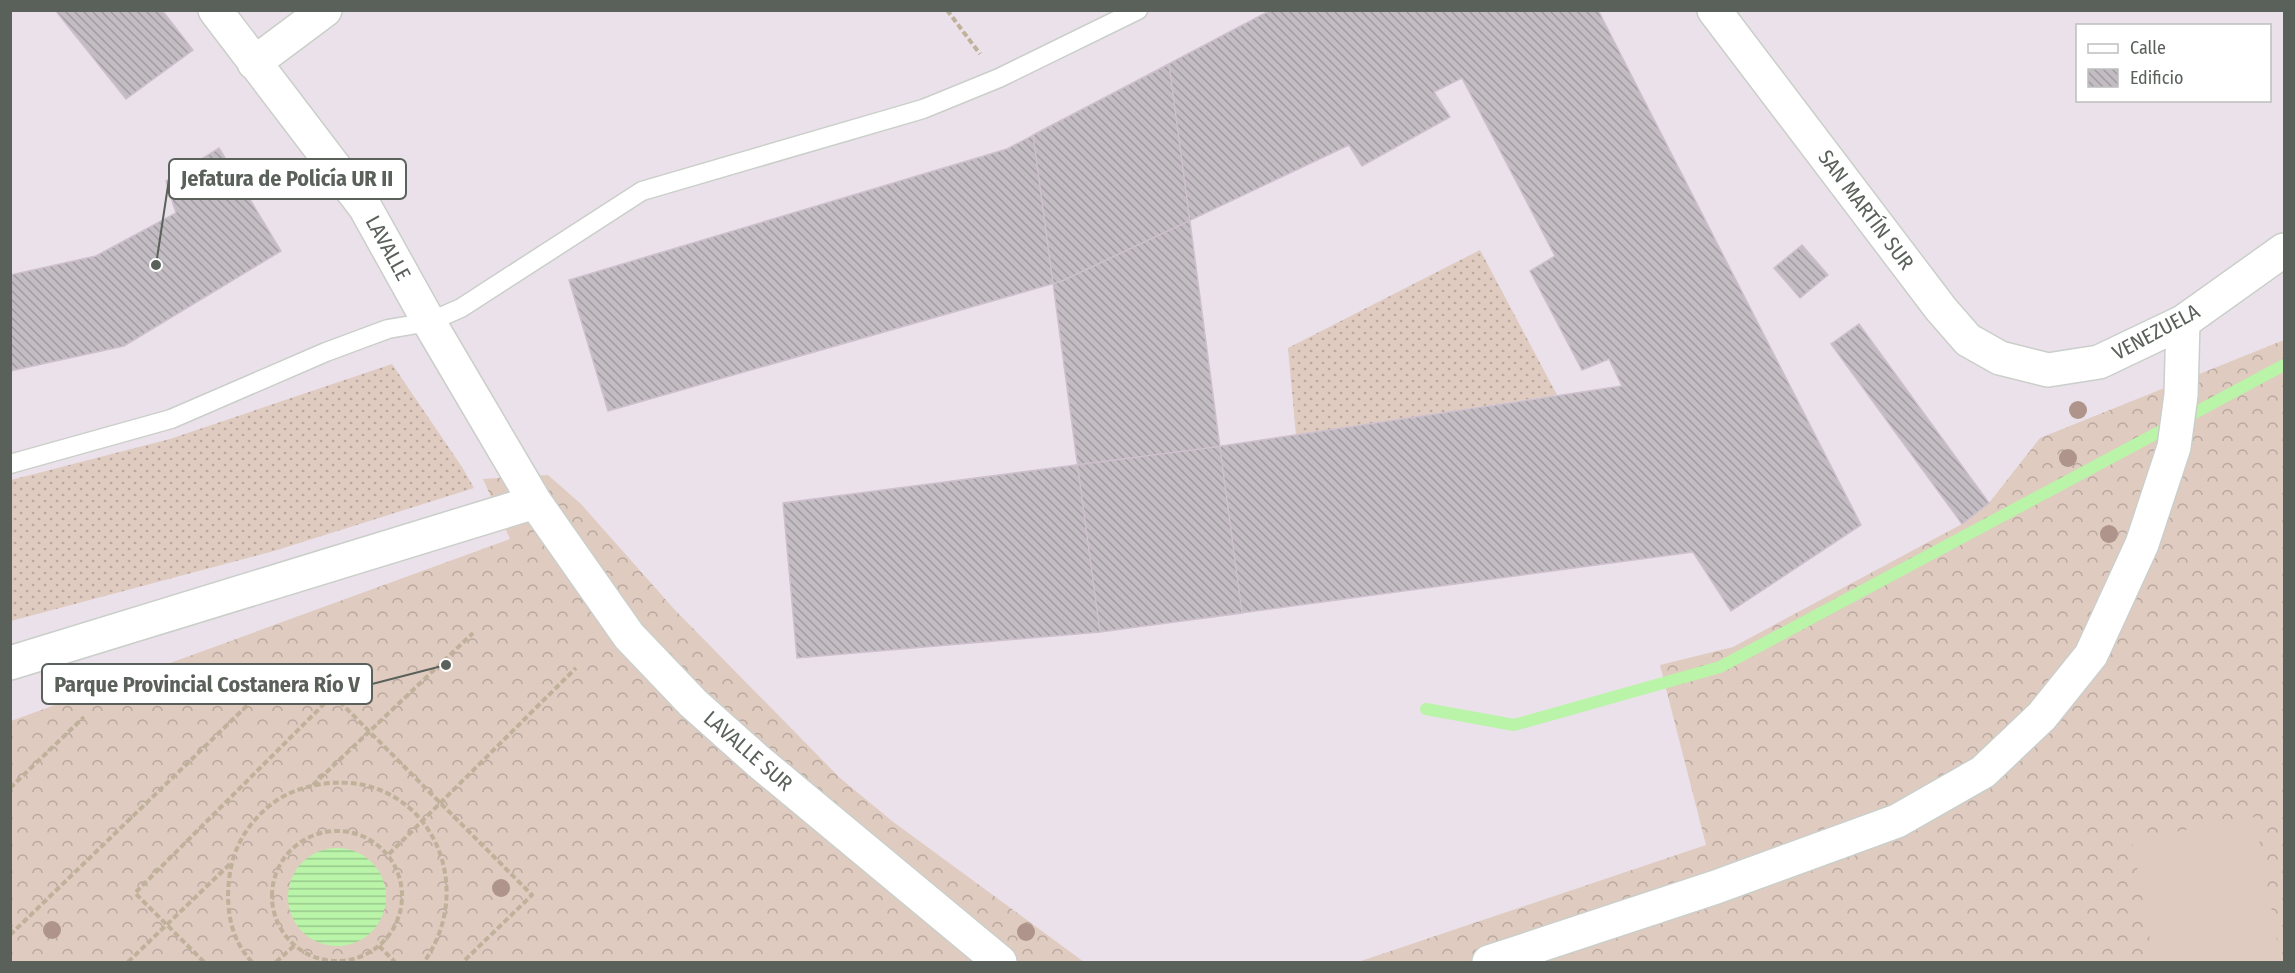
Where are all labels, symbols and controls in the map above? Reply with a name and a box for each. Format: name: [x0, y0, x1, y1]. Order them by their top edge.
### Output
legend: [2076, 24, 2271, 102]
text: Calle: [2130, 37, 2166, 59]
text: Edificio: [2130, 67, 2183, 89]
street label: SAN MARTÍN SUR: [1813, 145, 1920, 275]
callout: Jefatura de Policía UR II: [169, 159, 406, 199]
text: Jefatura de Policía UR II: [180, 165, 393, 192]
street label: LAVALLE: [360, 211, 416, 285]
street label: VENEZUELA: [2108, 298, 2204, 366]
callout: Parque Provincial Costanera Río V: [42, 664, 372, 704]
text: Parque Provincial Costanera Río V: [54, 671, 360, 698]
street label: LAVALLE SUR: [698, 705, 798, 797]

